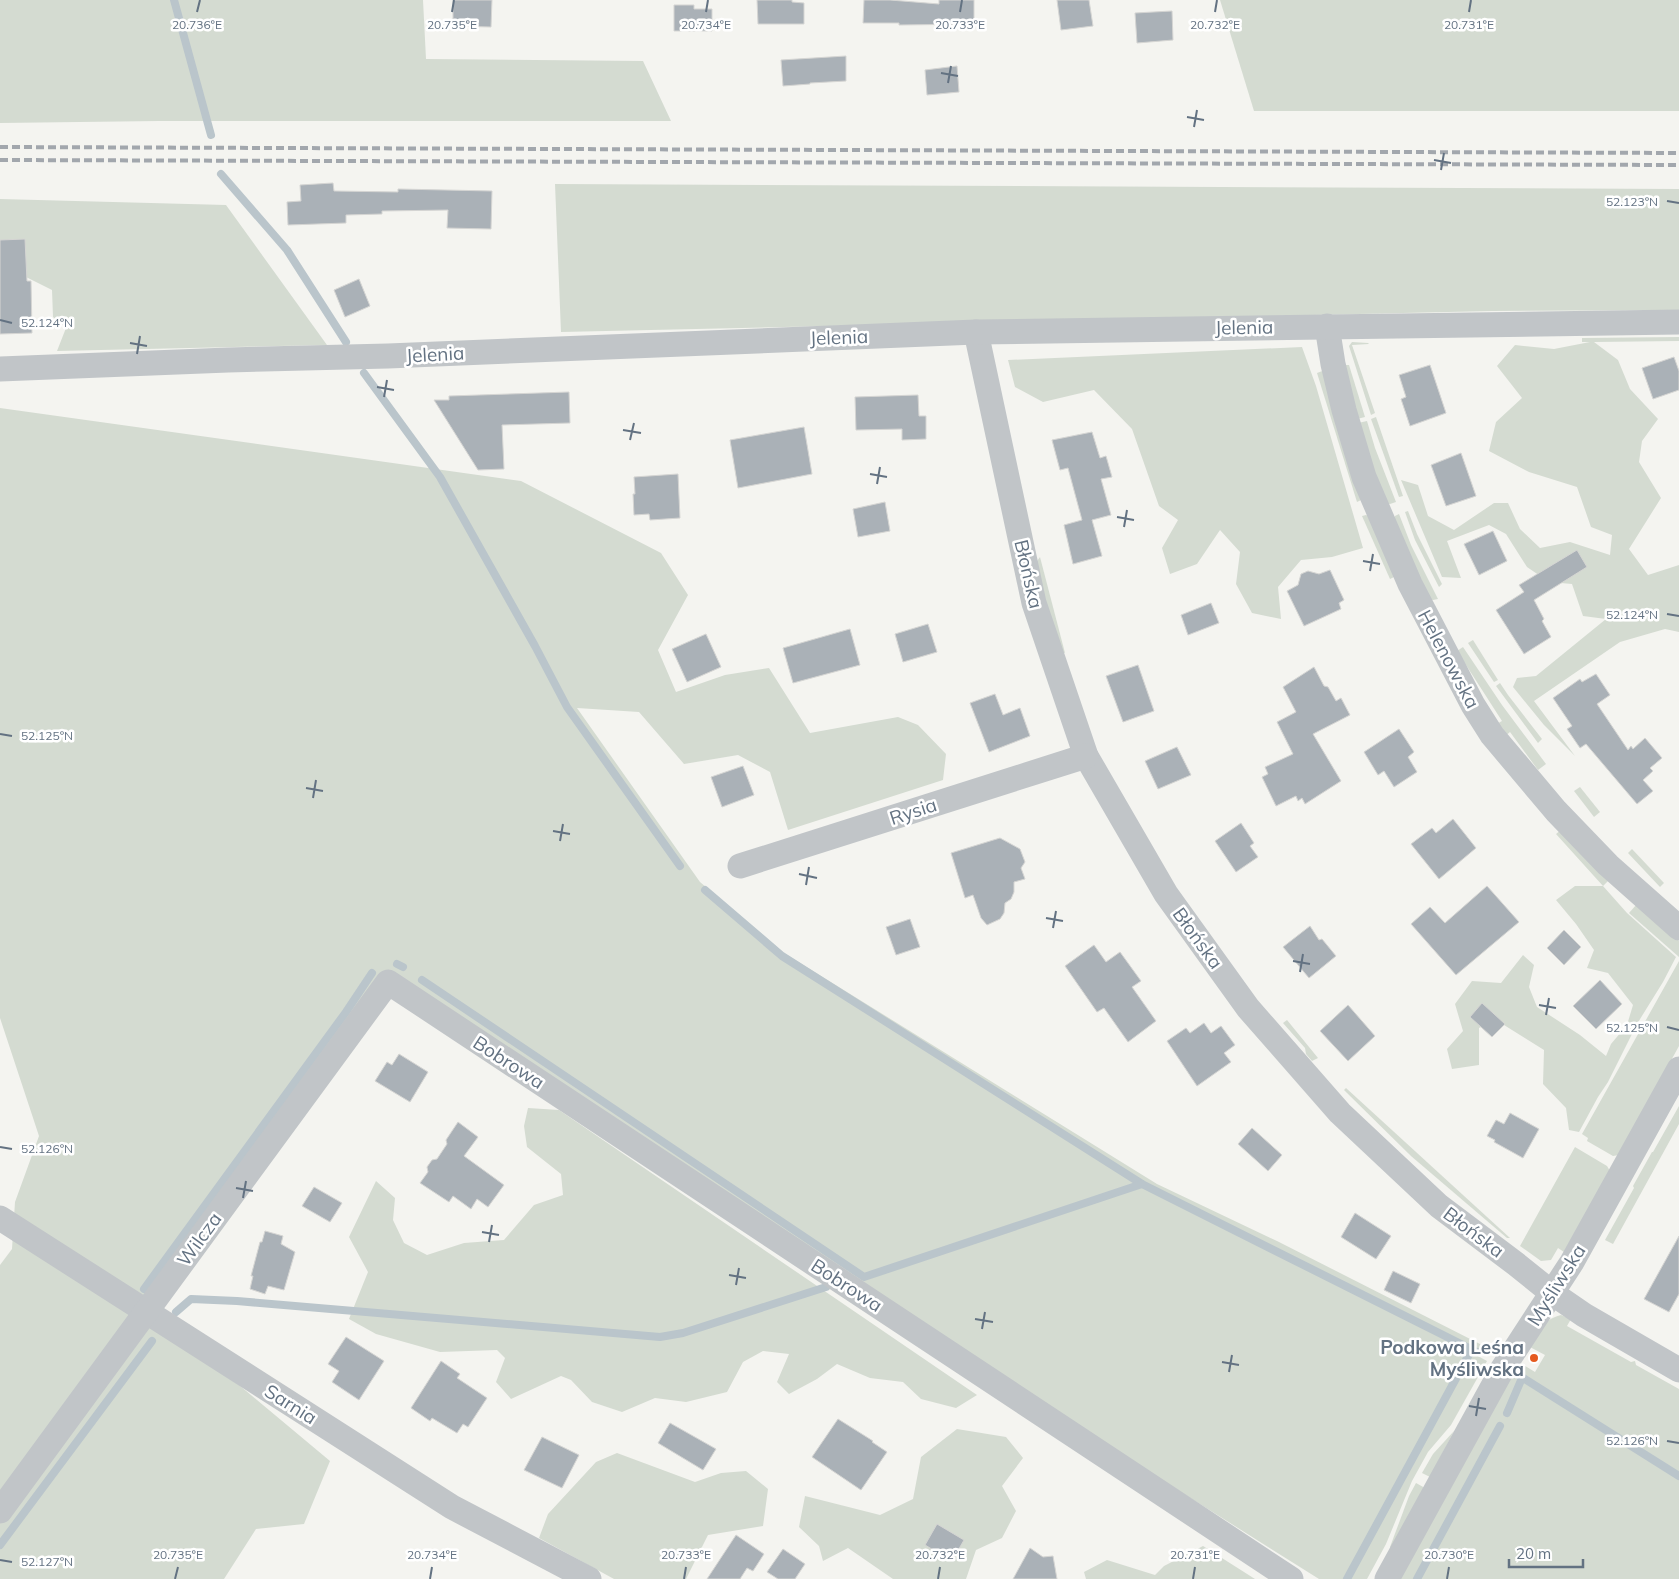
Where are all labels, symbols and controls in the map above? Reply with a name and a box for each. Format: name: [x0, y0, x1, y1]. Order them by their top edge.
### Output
text: 20.736°E: [172, 17, 222, 32]
text: 20.735°E: [427, 17, 477, 32]
text: 20.734°E: [681, 17, 731, 32]
text: 20.733°E: [935, 17, 985, 32]
text: 20.732°E: [1190, 17, 1240, 32]
text: 20.731°E: [1444, 17, 1494, 32]
text: 52.123°N: [1606, 194, 1658, 209]
street label: Jelenia: [1215, 314, 1273, 340]
text: 52.124°N: [21, 315, 73, 330]
street label: Jelenia: [809, 324, 869, 350]
street label: Jelenia: [405, 340, 465, 368]
street label: Błońska: [1009, 537, 1049, 611]
street label: Helenowska: [1413, 605, 1485, 713]
text: 52.124°N: [1606, 607, 1658, 622]
text: 52.125°N: [21, 728, 73, 743]
street label: Rysia: [886, 792, 940, 830]
street label: Błońska: [1168, 903, 1228, 973]
text: 52.125°N: [1606, 1020, 1658, 1035]
street label: Bobrowa: [469, 1030, 549, 1094]
text: 52.126°N: [21, 1141, 73, 1156]
street label: Błońska: [1439, 1201, 1509, 1263]
street label: Wilcza: [171, 1207, 227, 1271]
street label: Myśliwska: [1522, 1240, 1590, 1330]
street label: Bobrowa: [807, 1253, 887, 1317]
place label: Podkowa Leśna Myśliwska: [1380, 1335, 1524, 1381]
marker: Podkowa Leśna Myśliwska: [1528, 1352, 1540, 1364]
street label: Sarnia: [260, 1379, 322, 1429]
text: 52.126°N: [1606, 1433, 1658, 1448]
scale bar: [1509, 1536, 1583, 1568]
text: 20 m: [1516, 1544, 1551, 1563]
text: 20.735°E: [153, 1547, 203, 1562]
text: 20.734°E: [407, 1547, 457, 1562]
text: 20.733°E: [661, 1547, 711, 1562]
text: 20.732°E: [915, 1547, 965, 1562]
text: 20.731°E: [1170, 1547, 1220, 1562]
text: 20.730°E: [1424, 1547, 1474, 1562]
text: 52.127°N: [21, 1554, 73, 1569]

